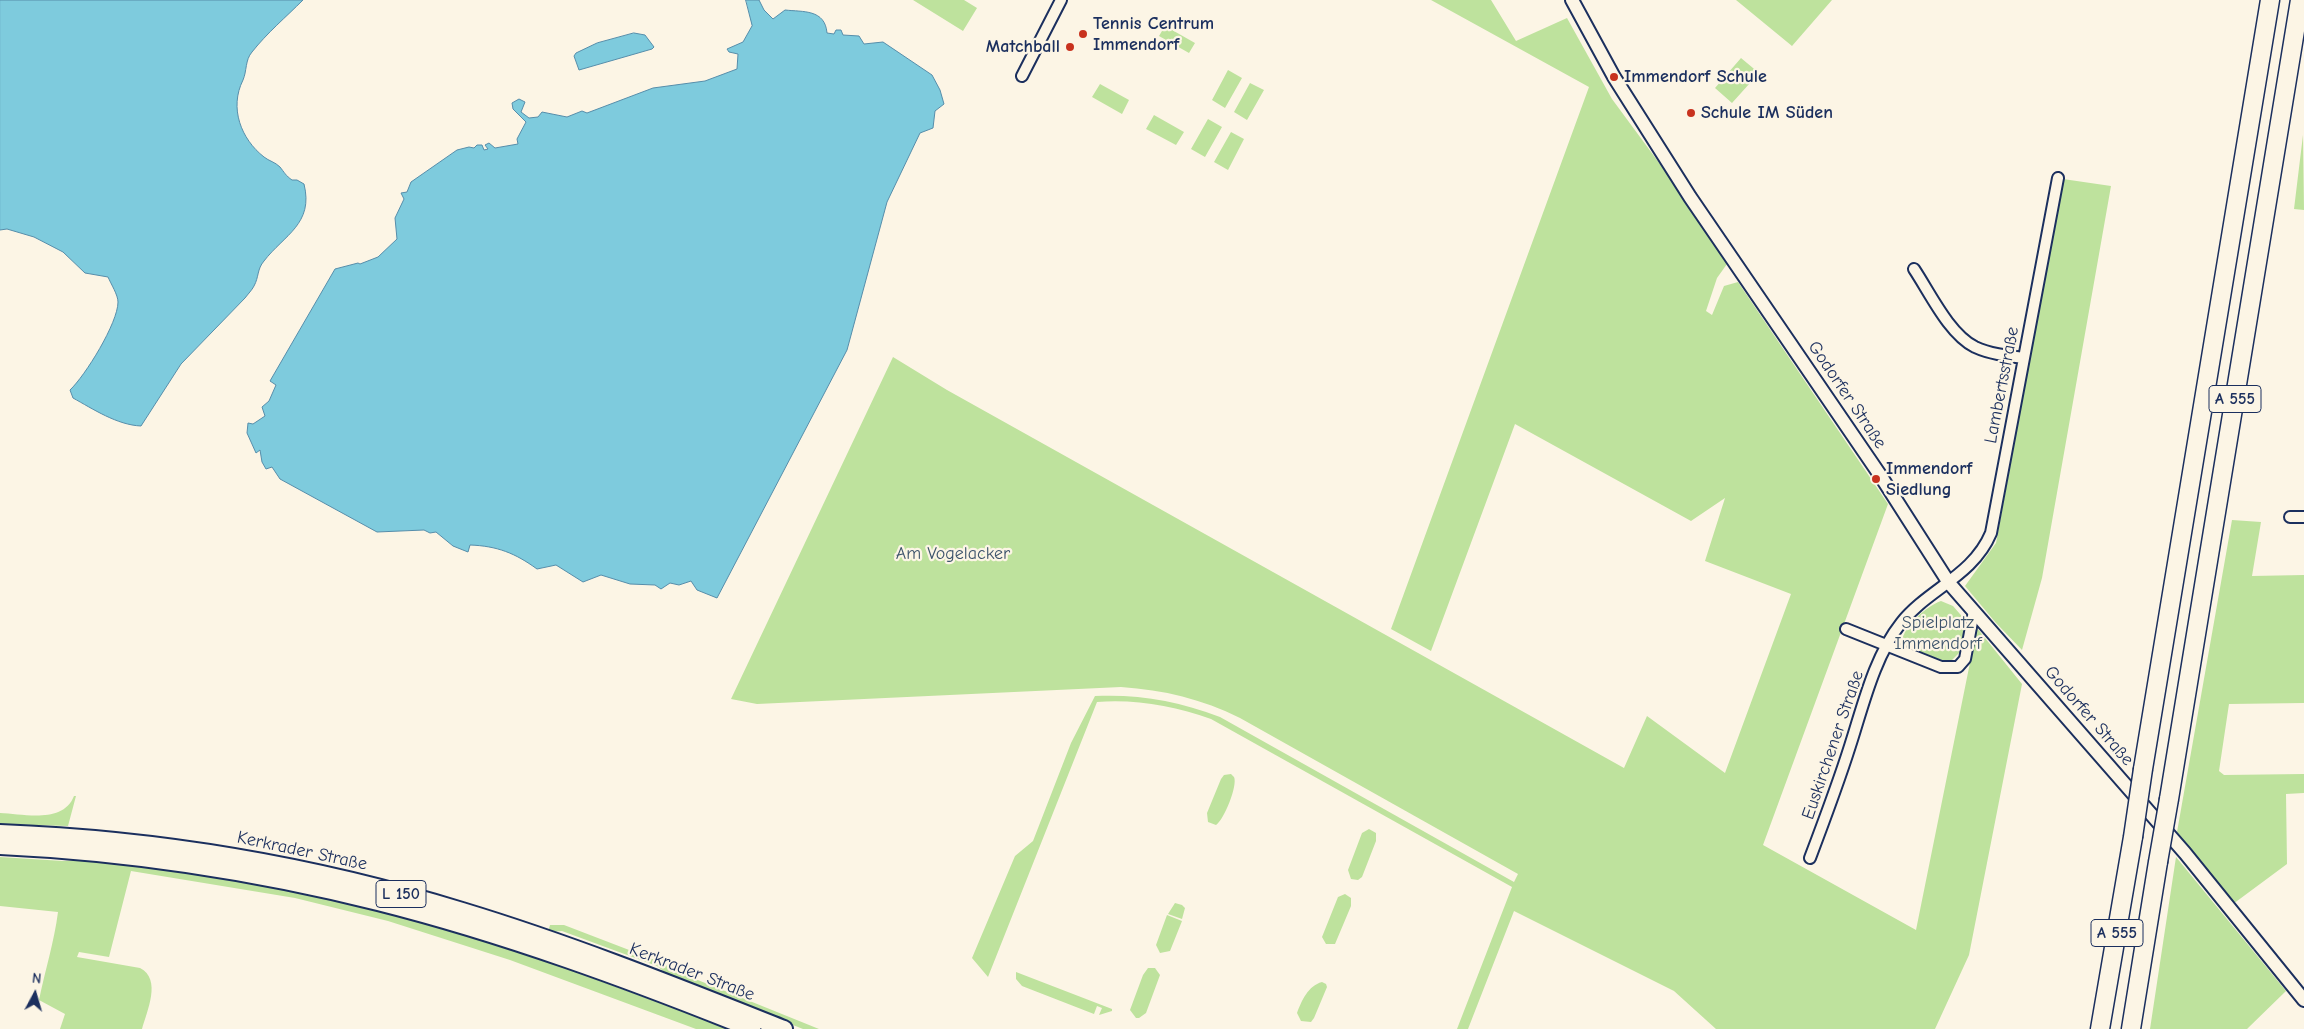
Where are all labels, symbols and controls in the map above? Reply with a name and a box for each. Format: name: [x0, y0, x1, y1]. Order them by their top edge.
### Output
place label: Tennis Centrum Immendorf: [1093, 13, 1214, 56]
marker: Tennis Centrum Immendorf: [1077, 28, 1089, 40]
place label: Matchball: [986, 36, 1060, 58]
marker: Matchball: [1064, 41, 1076, 53]
place label: Immendorf Schule: [1624, 66, 1767, 88]
marker: Immendorf Schule: [1608, 71, 1620, 83]
place label: Schule IM Süden: [1701, 102, 1833, 124]
marker: Schule IM Süden: [1685, 107, 1697, 119]
street label: Lambertsstraße: [1980, 325, 2024, 445]
street label: Godorfer Straße: [1803, 337, 1891, 453]
road number: A 555: [2209, 386, 2261, 412]
place label: Immendorf Siedlung: [1886, 458, 1972, 500]
marker: Immendorf Siedlung: [1870, 473, 1882, 485]
park label: Am Vogelacker: [896, 543, 1010, 565]
park label: Spielplatz Immendorf: [1894, 612, 1982, 654]
street label: Godorfer Straße: [2040, 662, 2138, 770]
street label: Euskirchener Straße: [1797, 668, 1869, 822]
street label: Kerkrader Straße: [235, 827, 369, 875]
road number: L 150: [376, 881, 426, 908]
road number: A 555: [2091, 920, 2143, 946]
street label: Kerkrader Straße: [626, 938, 758, 1006]
north arrow: [10, 969, 60, 1019]
text: N: [31, 970, 42, 988]

